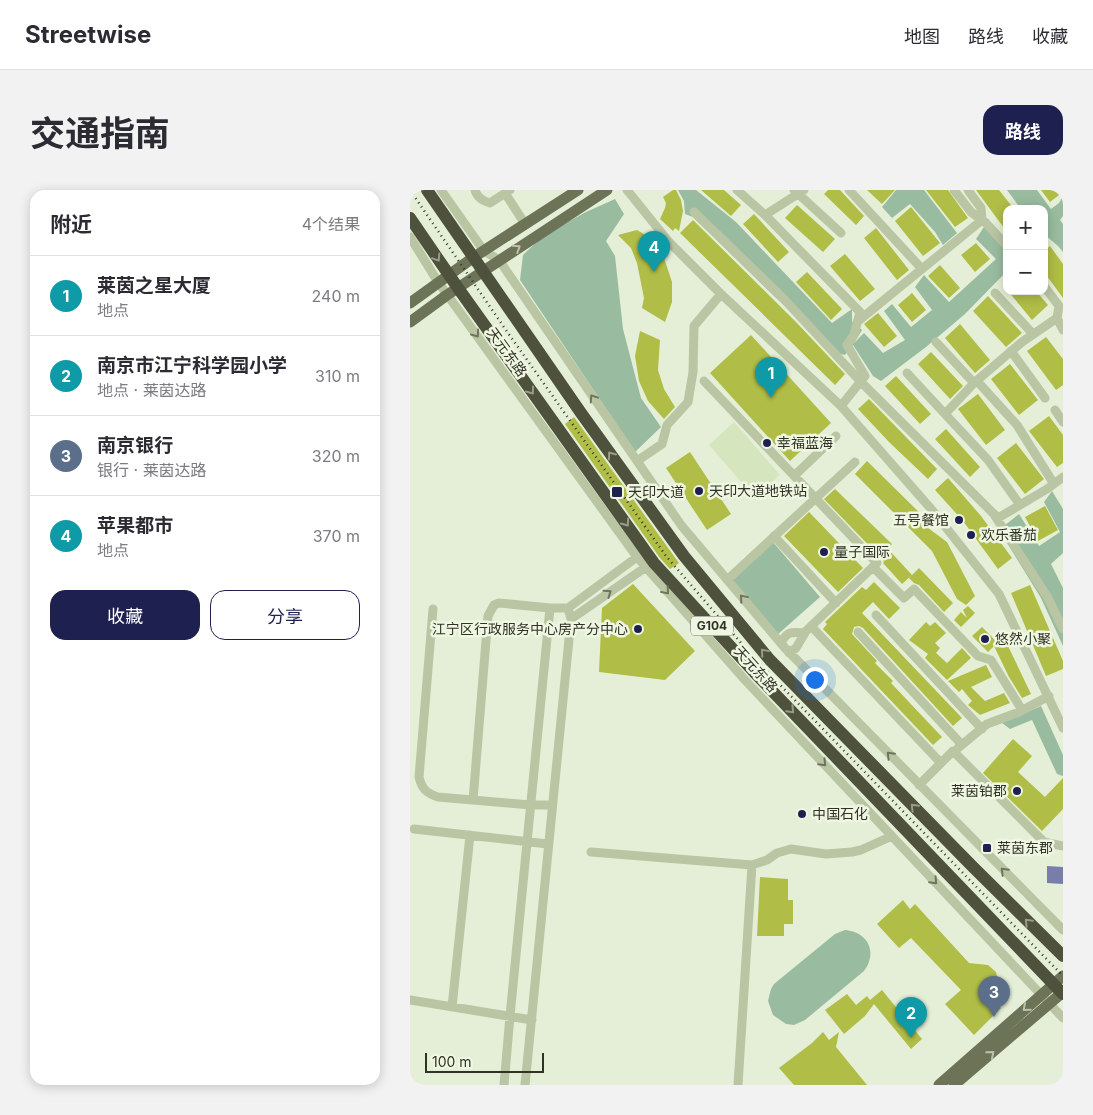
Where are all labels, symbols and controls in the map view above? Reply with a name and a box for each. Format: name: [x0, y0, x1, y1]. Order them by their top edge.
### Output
text: Streetwise: [25, 20, 151, 49]
text: 地图: [904, 26, 940, 47]
text: 路线: [968, 26, 1004, 47]
text: 收藏: [1032, 26, 1068, 47]
button: 路线: [983, 105, 1063, 155]
text: 交通指南: [30, 112, 170, 154]
map controls: [1003, 205, 1048, 295]
button: +: [1003, 205, 1048, 250]
text: 附近: [50, 212, 92, 237]
text: 4个结果: [302, 214, 360, 234]
pin: 4: [638, 231, 670, 272]
one-way arrow: [512, 245, 521, 255]
button: −: [1003, 250, 1048, 295]
one-way arrow: [431, 253, 441, 262]
text: 莱茵之星大厦: [97, 274, 211, 297]
text: 1: [63, 286, 69, 306]
text: 240 m: [312, 286, 360, 306]
text: 地点: [97, 300, 129, 320]
street label: 天元东路: [484, 324, 531, 379]
one-way arrow: [470, 328, 479, 338]
text: 南京市江宁科学园小学: [97, 354, 287, 377]
pin: 1: [755, 357, 787, 398]
text: 2: [61, 366, 71, 386]
text: 310 m: [315, 366, 360, 386]
text: 地点 · 莱茵达路: [97, 380, 207, 400]
one-way arrow: [525, 385, 534, 395]
one-way arrow: [590, 395, 600, 404]
text: 南京银行: [97, 434, 173, 457]
place label: 幸福蓝海: [777, 434, 833, 451]
marker: 幸福蓝海: [761, 437, 773, 449]
text: 3: [61, 446, 71, 466]
text: 320 m: [312, 446, 360, 466]
one-way arrow: [608, 451, 618, 460]
text: 银行 · 莱茵达路: [97, 460, 207, 480]
place label: 天印大道地铁站: [709, 482, 807, 499]
place label: 天印大道: [628, 483, 684, 500]
marker: 天印大道: [610, 485, 624, 499]
marker: 天印大道地铁站: [693, 485, 705, 497]
place label: 五号餐馆: [893, 511, 949, 528]
text: 苹果都市: [97, 514, 173, 537]
marker: 五号餐馆: [953, 514, 965, 526]
one-way arrow: [620, 517, 629, 527]
text: 4: [61, 526, 71, 546]
text: 370 m: [313, 526, 360, 546]
place label: 欢乐番茄: [981, 526, 1037, 543]
marker: 欢乐番茄: [965, 529, 977, 541]
text: 地点: [97, 540, 129, 560]
place label: 量子国际: [834, 543, 890, 560]
marker: 量子国际: [818, 546, 830, 558]
one-way arrow: [661, 585, 669, 594]
button: 收藏: [50, 590, 200, 640]
button: 分享: [210, 590, 360, 640]
one-way arrow: [603, 590, 612, 599]
one-way arrow: [740, 595, 749, 604]
road number: G104: [691, 616, 733, 636]
place label: 江宁区行政服务中心房产分中心: [432, 620, 628, 637]
marker: 江宁区行政服务中心房产分中心: [632, 623, 644, 635]
place label: 悠然小聚: [995, 630, 1051, 647]
marker: 悠然小聚: [979, 633, 991, 645]
street label: 天元东路: [731, 642, 781, 695]
one-way arrow: [761, 649, 770, 658]
your location: [802, 667, 828, 693]
one-way arrow: [785, 705, 794, 714]
one-way arrow: [887, 752, 896, 761]
one-way arrow: [817, 757, 826, 766]
place label: 莱茵铂郡: [951, 782, 1007, 799]
marker: 莱茵铂郡: [1011, 785, 1023, 797]
one-way arrow: [911, 803, 920, 812]
place label: 中国石化: [812, 805, 868, 822]
marker: 中国石化: [796, 808, 808, 820]
place label: 莱茵东郡: [997, 839, 1053, 856]
marker: 莱茵东郡: [981, 842, 993, 854]
one-way arrow: [1000, 868, 1009, 877]
one-way arrow: [929, 875, 938, 884]
one-way arrow: [1025, 919, 1034, 928]
pin: 3: [978, 976, 1010, 1017]
pin: 2: [895, 997, 927, 1038]
one-way arrow: [1023, 1002, 1032, 1011]
scale bar: [425, 1050, 544, 1073]
one-way arrow: [986, 1050, 995, 1059]
text: 100 m: [432, 1053, 472, 1070]

